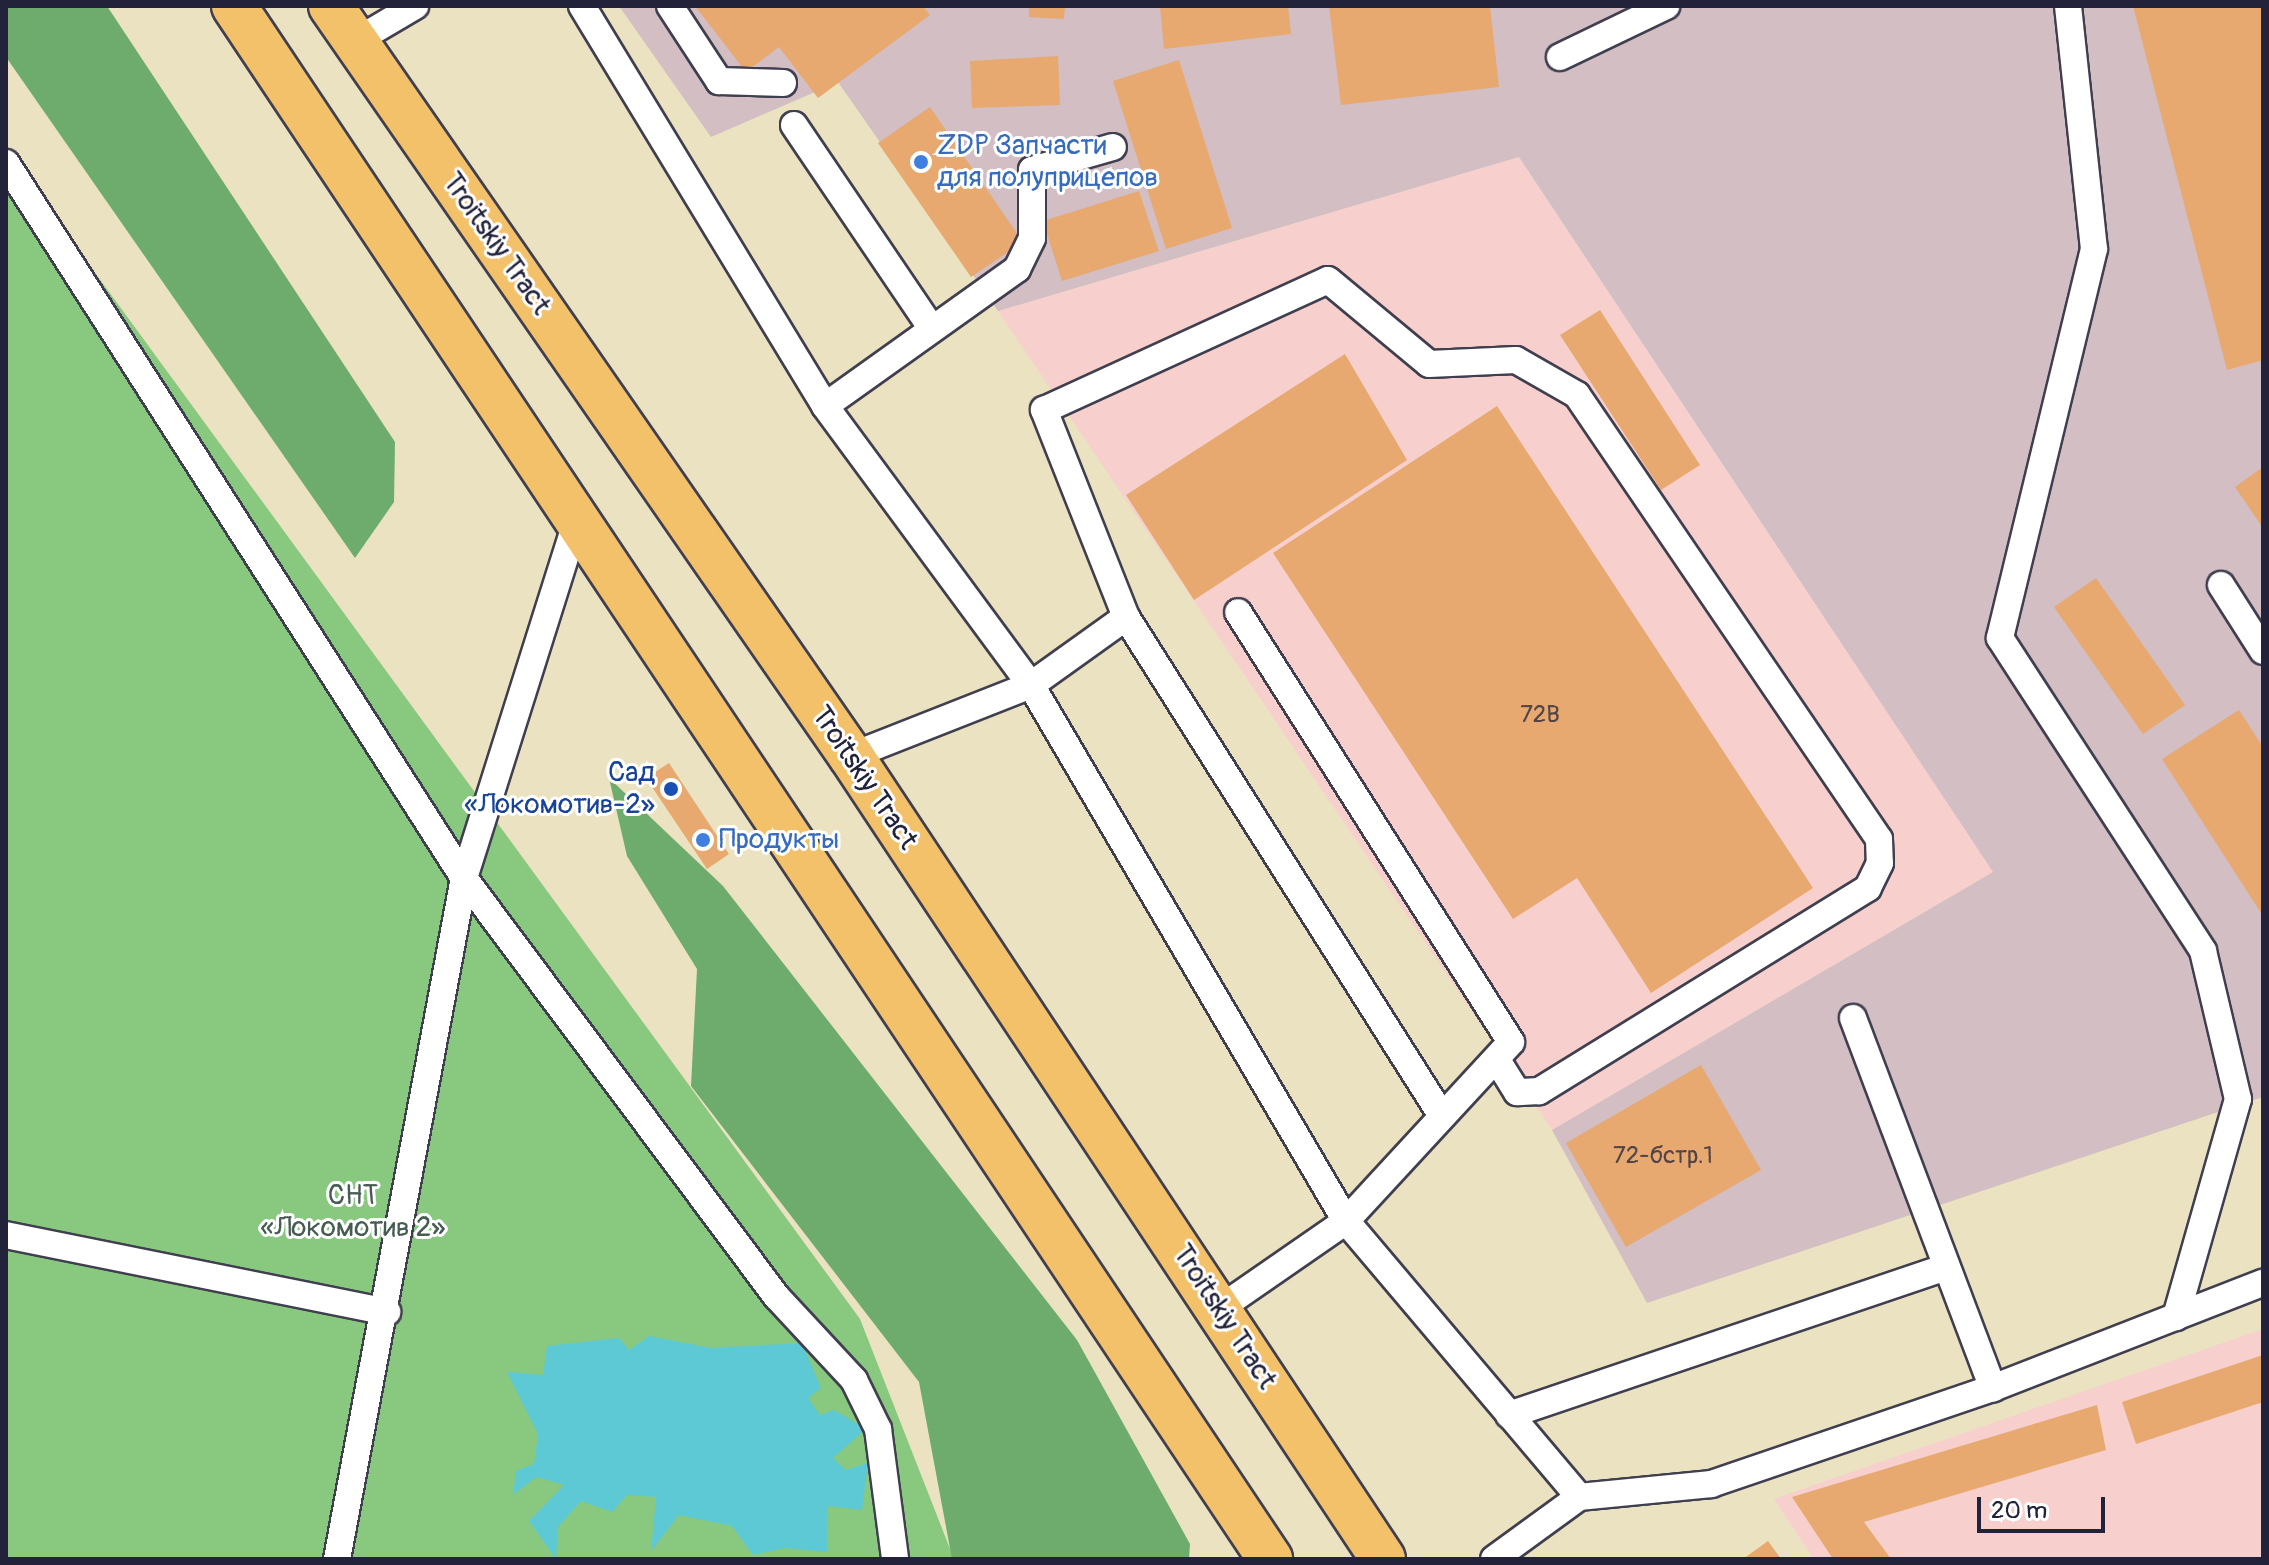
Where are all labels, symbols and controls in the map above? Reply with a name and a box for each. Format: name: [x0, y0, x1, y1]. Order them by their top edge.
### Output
place label: ZDP Запчасти для полуприцепов: [937, 129, 1158, 195]
marker: ZDP Запчасти для полуприцепов: [912, 153, 930, 171]
street label: Troitskiy Tract: [435, 166, 557, 322]
street label: Troitskiy Tract: [804, 700, 924, 856]
house number: 72В: [1520, 701, 1560, 729]
place label: Сад «Локомотив-2»: [464, 756, 655, 822]
marker: Сад «Локомотив-2»: [662, 780, 680, 798]
place label: Продукты: [719, 823, 839, 857]
marker: Продукты: [694, 831, 712, 849]
house number: 72-бстр.1: [1613, 1142, 1713, 1170]
park label: СНТ «Локомотив 2»: [261, 1179, 445, 1245]
street label: Troitskiy Tract: [1165, 1238, 1283, 1396]
scale bar: [1981, 1481, 2109, 1531]
text: 20 m: [1991, 1496, 2047, 1525]

